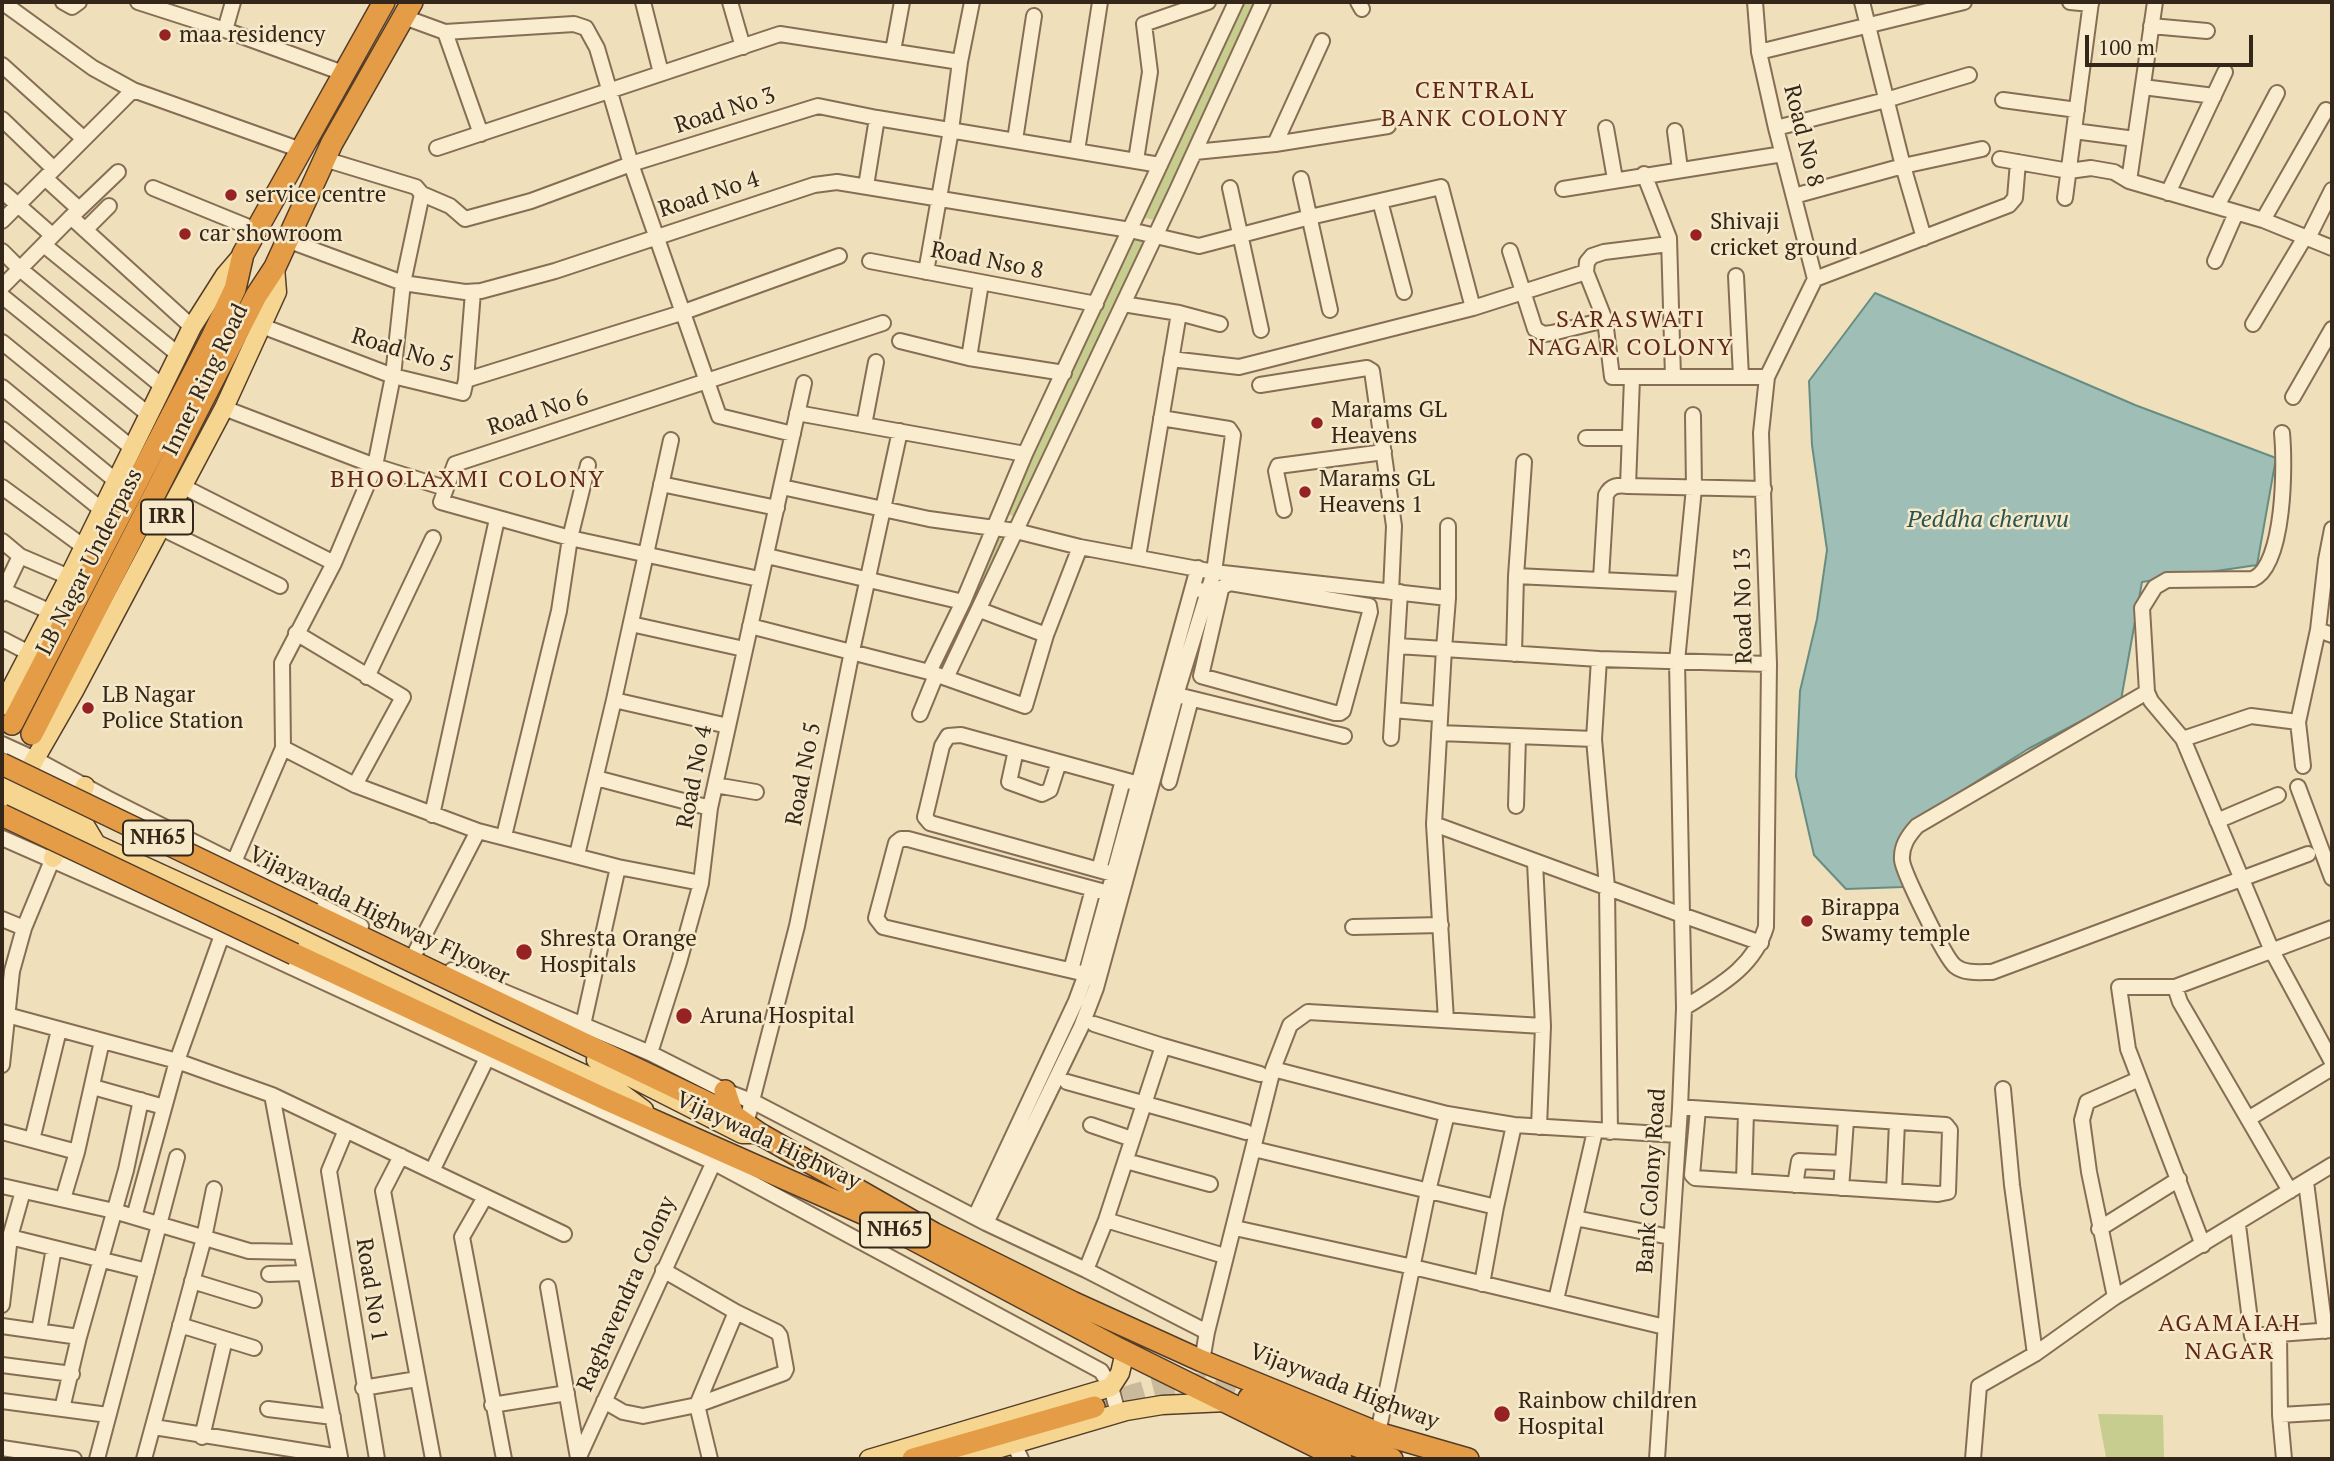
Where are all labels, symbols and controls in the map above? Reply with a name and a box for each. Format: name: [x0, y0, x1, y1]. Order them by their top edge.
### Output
place label: maa residency: [179, 21, 325, 49]
scale bar: [2089, 21, 2257, 65]
marker: maa residency: [157, 27, 173, 43]
text: 100 m: [2098, 33, 2155, 61]
district label: CENTRAL BANK COLONY: [1382, 77, 1568, 133]
street label: Road No 3: [671, 82, 779, 140]
street label: Road No 8: [1777, 82, 1829, 190]
street label: Road No 4: [655, 166, 763, 224]
place label: service centre: [245, 181, 386, 209]
marker: service centre: [223, 187, 239, 203]
place label: Shivaji cricket ground: [1710, 208, 1858, 262]
place label: car showroom: [199, 220, 343, 248]
marker: car showroom: [177, 226, 193, 242]
marker: Shivaji cricket ground: [1688, 227, 1704, 243]
street label: Road Nso 8: [928, 237, 1046, 285]
street label: Inner Ring Road: [157, 300, 255, 460]
district label: SARASWATI NAGAR COLONY: [1529, 306, 1733, 362]
street label: Road No 5: [348, 323, 456, 379]
street label: Road No 6: [484, 384, 592, 442]
place label: Marams GL Heavens: [1331, 396, 1447, 450]
marker: Marams GL Heavens: [1309, 415, 1325, 431]
street label: LB Nagar Underpass: [31, 464, 149, 660]
place label: Marams GL Heavens 1: [1319, 465, 1435, 519]
district label: BHOOLAXMI COLONY: [332, 466, 604, 494]
marker: Marams GL Heavens 1: [1297, 484, 1313, 500]
road number: IRR: [141, 500, 193, 534]
water label: Peddha cheruvu: [1907, 506, 2069, 534]
street label: Road No 13: [1729, 547, 1759, 665]
place label: LB Nagar Police Station: [102, 681, 243, 735]
marker: LB Nagar Police Station: [80, 700, 96, 716]
street label: Road No 5: [781, 720, 827, 828]
street label: Road No 4: [672, 723, 718, 831]
road number: NH65: [123, 820, 193, 856]
street label: Vijayavada Highway Flyover: [244, 841, 514, 991]
place label: Birappa Swamy temple: [1821, 894, 1970, 948]
marker: Birappa Swamy temple: [1799, 913, 1815, 929]
place label: Shresta Orange Hospitals: [540, 925, 697, 979]
marker: Shresta Orange Hospitals: [514, 942, 534, 962]
place label: Aruna Hospital: [700, 1002, 855, 1030]
marker: Aruna Hospital: [674, 1006, 694, 1026]
street label: Vijaywada Highway: [671, 1086, 865, 1196]
street label: Bank Colony Road: [1632, 1087, 1672, 1275]
street label: Raghavendra Colony: [572, 1192, 682, 1396]
road number: NH65: [860, 1212, 930, 1248]
street label: Road No 1: [349, 1236, 393, 1344]
district label: AGAMAIAH NAGAR: [2159, 1310, 2301, 1366]
street label: Vijaywada Highway: [1245, 1338, 1443, 1436]
place label: Rainbow children Hospital: [1518, 1387, 1697, 1441]
marker: Rainbow children Hospital: [1492, 1404, 1512, 1424]

